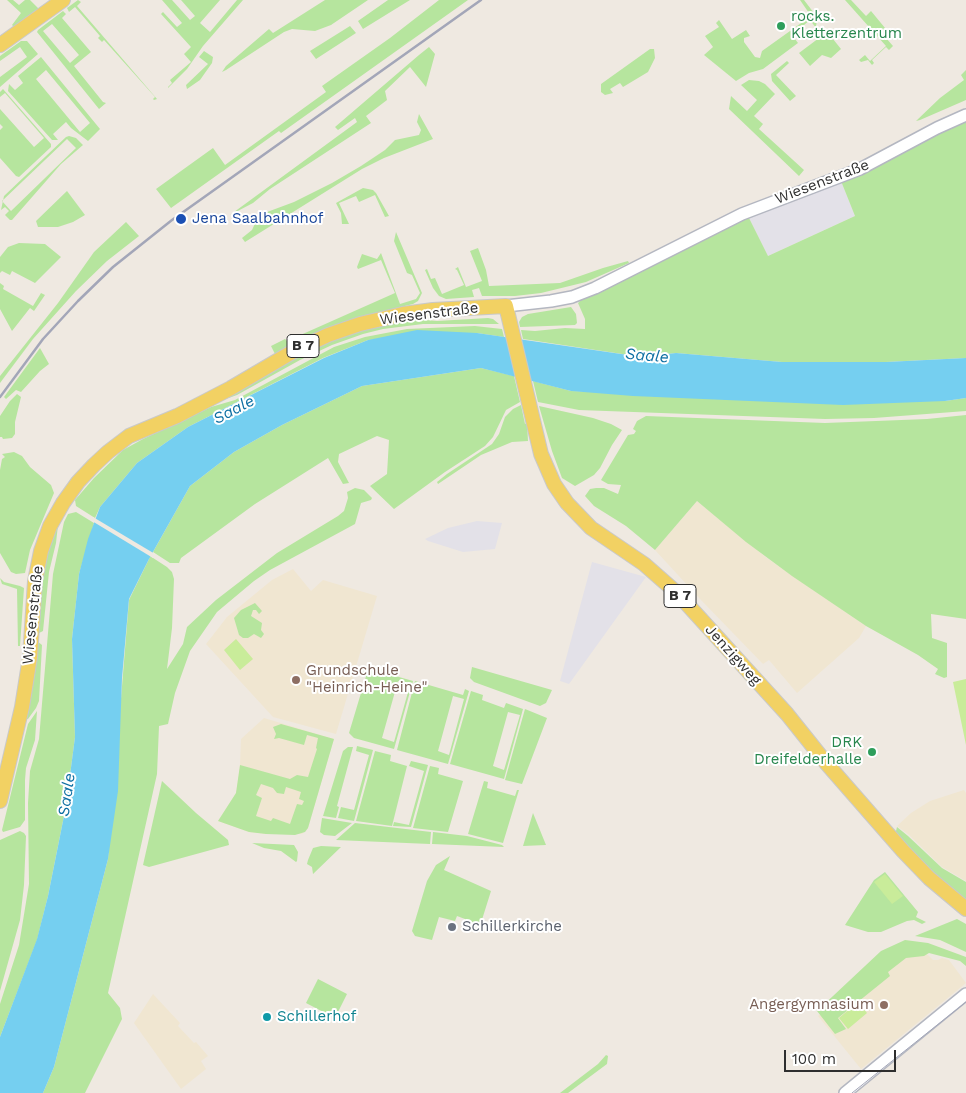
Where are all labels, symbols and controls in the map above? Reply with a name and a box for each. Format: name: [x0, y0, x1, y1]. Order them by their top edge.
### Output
place label: rocks. Kletterzentrum: [791, 8, 902, 43]
marker: rocks. Kletterzentrum: [775, 20, 787, 32]
street label: Wiesenstraße: [772, 156, 872, 208]
place label: Jena Saalbahnhof: [192, 210, 323, 228]
marker: Jena Saalbahnhof: [174, 212, 188, 226]
street label: Wiesenstraße: [379, 299, 479, 329]
road number: B 7: [287, 334, 319, 358]
water label: Saale: [624, 345, 670, 367]
water label: Saale: [210, 391, 258, 429]
street label: Wiesenstraße: [19, 565, 47, 665]
road number: B 7: [664, 584, 696, 608]
street label: Jenzigweg: [701, 621, 765, 689]
place label: Grundschule "Heinrich-Heine": [306, 662, 428, 697]
marker: Grundschule "Heinrich-Heine": [290, 674, 302, 686]
place label: DRK Dreifelderhalle: [754, 734, 862, 769]
marker: DRK Dreifelderhalle: [866, 746, 878, 758]
water label: Saale: [54, 772, 80, 818]
place label: Schillerkirche: [462, 918, 562, 936]
marker: Schillerkirche: [446, 921, 458, 933]
place label: Angergymnasium: [749, 996, 874, 1014]
marker: Angergymnasium: [878, 999, 890, 1011]
place label: Schillerhof: [277, 1008, 356, 1026]
marker: Schillerhof: [261, 1011, 273, 1023]
scale bar: [786, 1040, 898, 1072]
text: 100 m: [792, 1050, 836, 1068]

